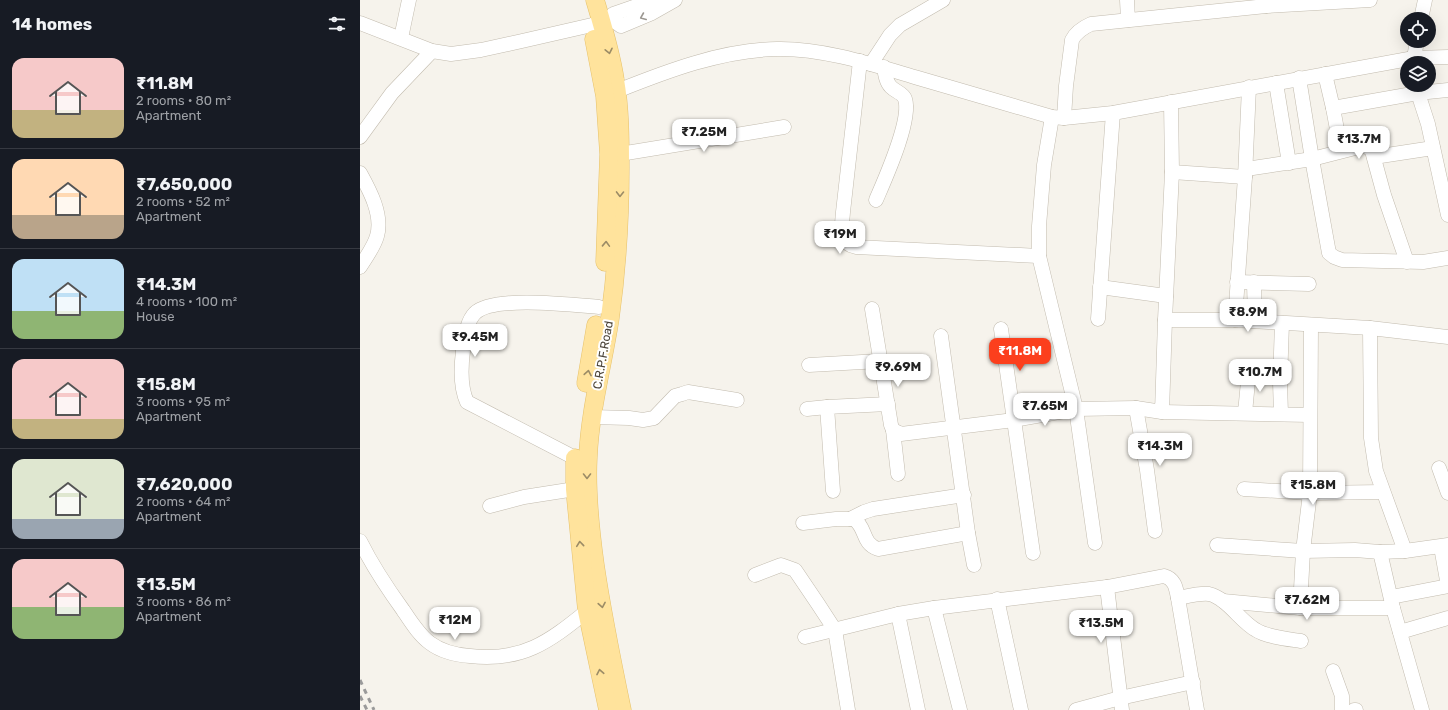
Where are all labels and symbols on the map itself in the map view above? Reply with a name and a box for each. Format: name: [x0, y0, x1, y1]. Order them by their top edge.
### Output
one-way arrow: [640, 12, 647, 20]
one-way arrow: [605, 48, 613, 54]
pin: ₹7.25M: [671, 119, 737, 153]
pin: ₹13.7M: [1326, 126, 1392, 160]
one-way arrow: [616, 191, 624, 197]
pin: ₹19M: [816, 221, 864, 255]
one-way arrow: [601, 241, 610, 247]
pin: ₹8.9M: [1220, 299, 1276, 333]
street label: C.R.P.F.Road: [590, 320, 616, 390]
pin: ₹9.45M: [442, 324, 508, 358]
pin: ₹11.8M: [987, 338, 1053, 372]
pin: ₹9.69M: [865, 354, 931, 388]
pin: ₹10.7M: [1227, 359, 1293, 393]
one-way arrow: [583, 370, 592, 376]
pin: ₹7.65M: [1012, 393, 1078, 427]
pin: ₹14.3M: [1127, 433, 1193, 467]
pin: ₹15.8M: [1280, 472, 1346, 506]
one-way arrow: [583, 473, 591, 479]
one-way arrow: [576, 540, 585, 547]
pin: ₹7.62M: [1274, 587, 1340, 621]
one-way arrow: [597, 602, 605, 608]
pin: ₹12M: [431, 607, 479, 641]
pin: ₹13.5M: [1068, 610, 1134, 644]
one-way arrow: [596, 669, 604, 675]

